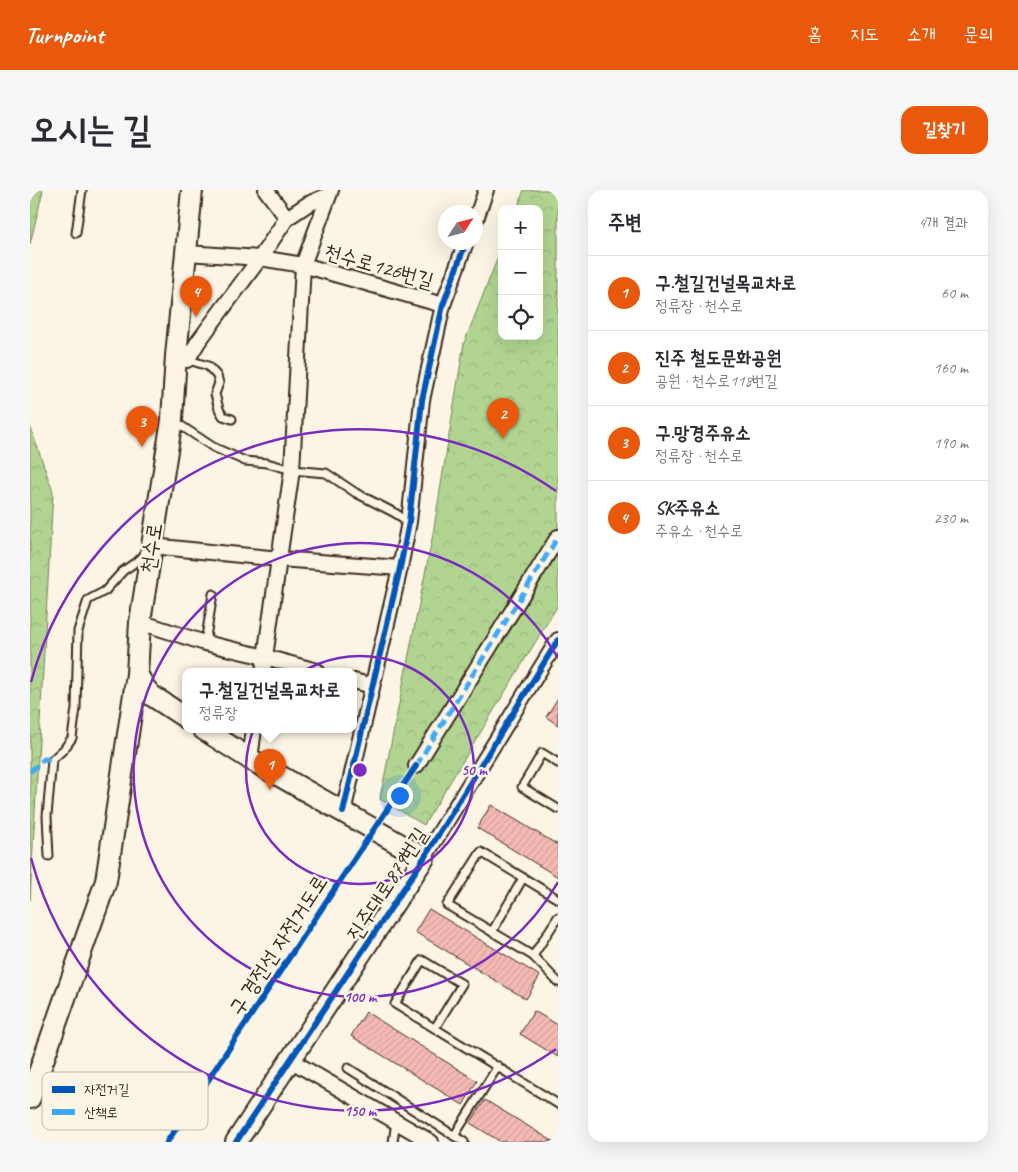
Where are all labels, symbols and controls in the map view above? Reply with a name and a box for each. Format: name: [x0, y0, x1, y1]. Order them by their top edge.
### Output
text: Turnpoint: [25, 20, 104, 50]
text: 홈: [808, 23, 822, 45]
text: 지도: [850, 23, 879, 45]
text: 소개: [907, 23, 936, 45]
text: 문의: [964, 23, 993, 45]
button: 길찾기: [901, 106, 988, 154]
text: 오시는 길: [30, 107, 151, 152]
north arrow: [438, 205, 483, 250]
map controls: [498, 205, 543, 340]
button: +: [498, 205, 543, 250]
text: 주변: [608, 209, 642, 235]
text: 4개 결과: [918, 213, 968, 233]
street label: 천수로126번길: [321, 238, 437, 294]
button: −: [498, 250, 543, 295]
text: 구.철길건널목교차로: [655, 271, 796, 295]
pin: 4: [180, 276, 212, 317]
text: 1: [620, 283, 628, 303]
text: 60 m: [941, 283, 968, 303]
button: locate: [498, 295, 543, 340]
text: 정류장 · 천수로: [655, 296, 743, 316]
text: 진주 철도문화공원: [655, 346, 782, 370]
text: 2: [620, 358, 628, 378]
text: 160 m: [934, 358, 968, 378]
text: 공원 · 천수로118번길: [655, 371, 777, 391]
pin: 2: [487, 398, 519, 439]
pin: 3: [126, 406, 158, 447]
text: 구.망경주유소: [655, 421, 751, 445]
text: 3: [620, 433, 628, 453]
text: 190 m: [934, 433, 968, 453]
text: 정류장 · 천수로: [655, 446, 743, 466]
text: SK주유소: [655, 496, 720, 520]
text: 4: [620, 508, 628, 528]
text: 230 m: [934, 508, 968, 528]
street label: 천수로: [134, 521, 168, 575]
text: 주유소 · 천수로: [655, 521, 743, 541]
popup: [182, 668, 357, 733]
text: 구.철길건널목교차로: [199, 678, 340, 702]
text: 정류장: [199, 703, 237, 723]
pin: 1: [254, 749, 286, 790]
centre of rings: [351, 761, 369, 779]
text: 50 m: [461, 761, 488, 780]
your location: [387, 783, 413, 809]
street label: 진주대로879번길: [341, 822, 433, 945]
street label: 구 경전선 자전거도로: [223, 870, 333, 1020]
text: 100 m: [344, 988, 378, 1007]
legend: [42, 1072, 208, 1130]
text: 자전거길: [84, 1081, 130, 1098]
text: 150 m: [344, 1102, 378, 1121]
text: 산책로: [84, 1104, 118, 1121]

